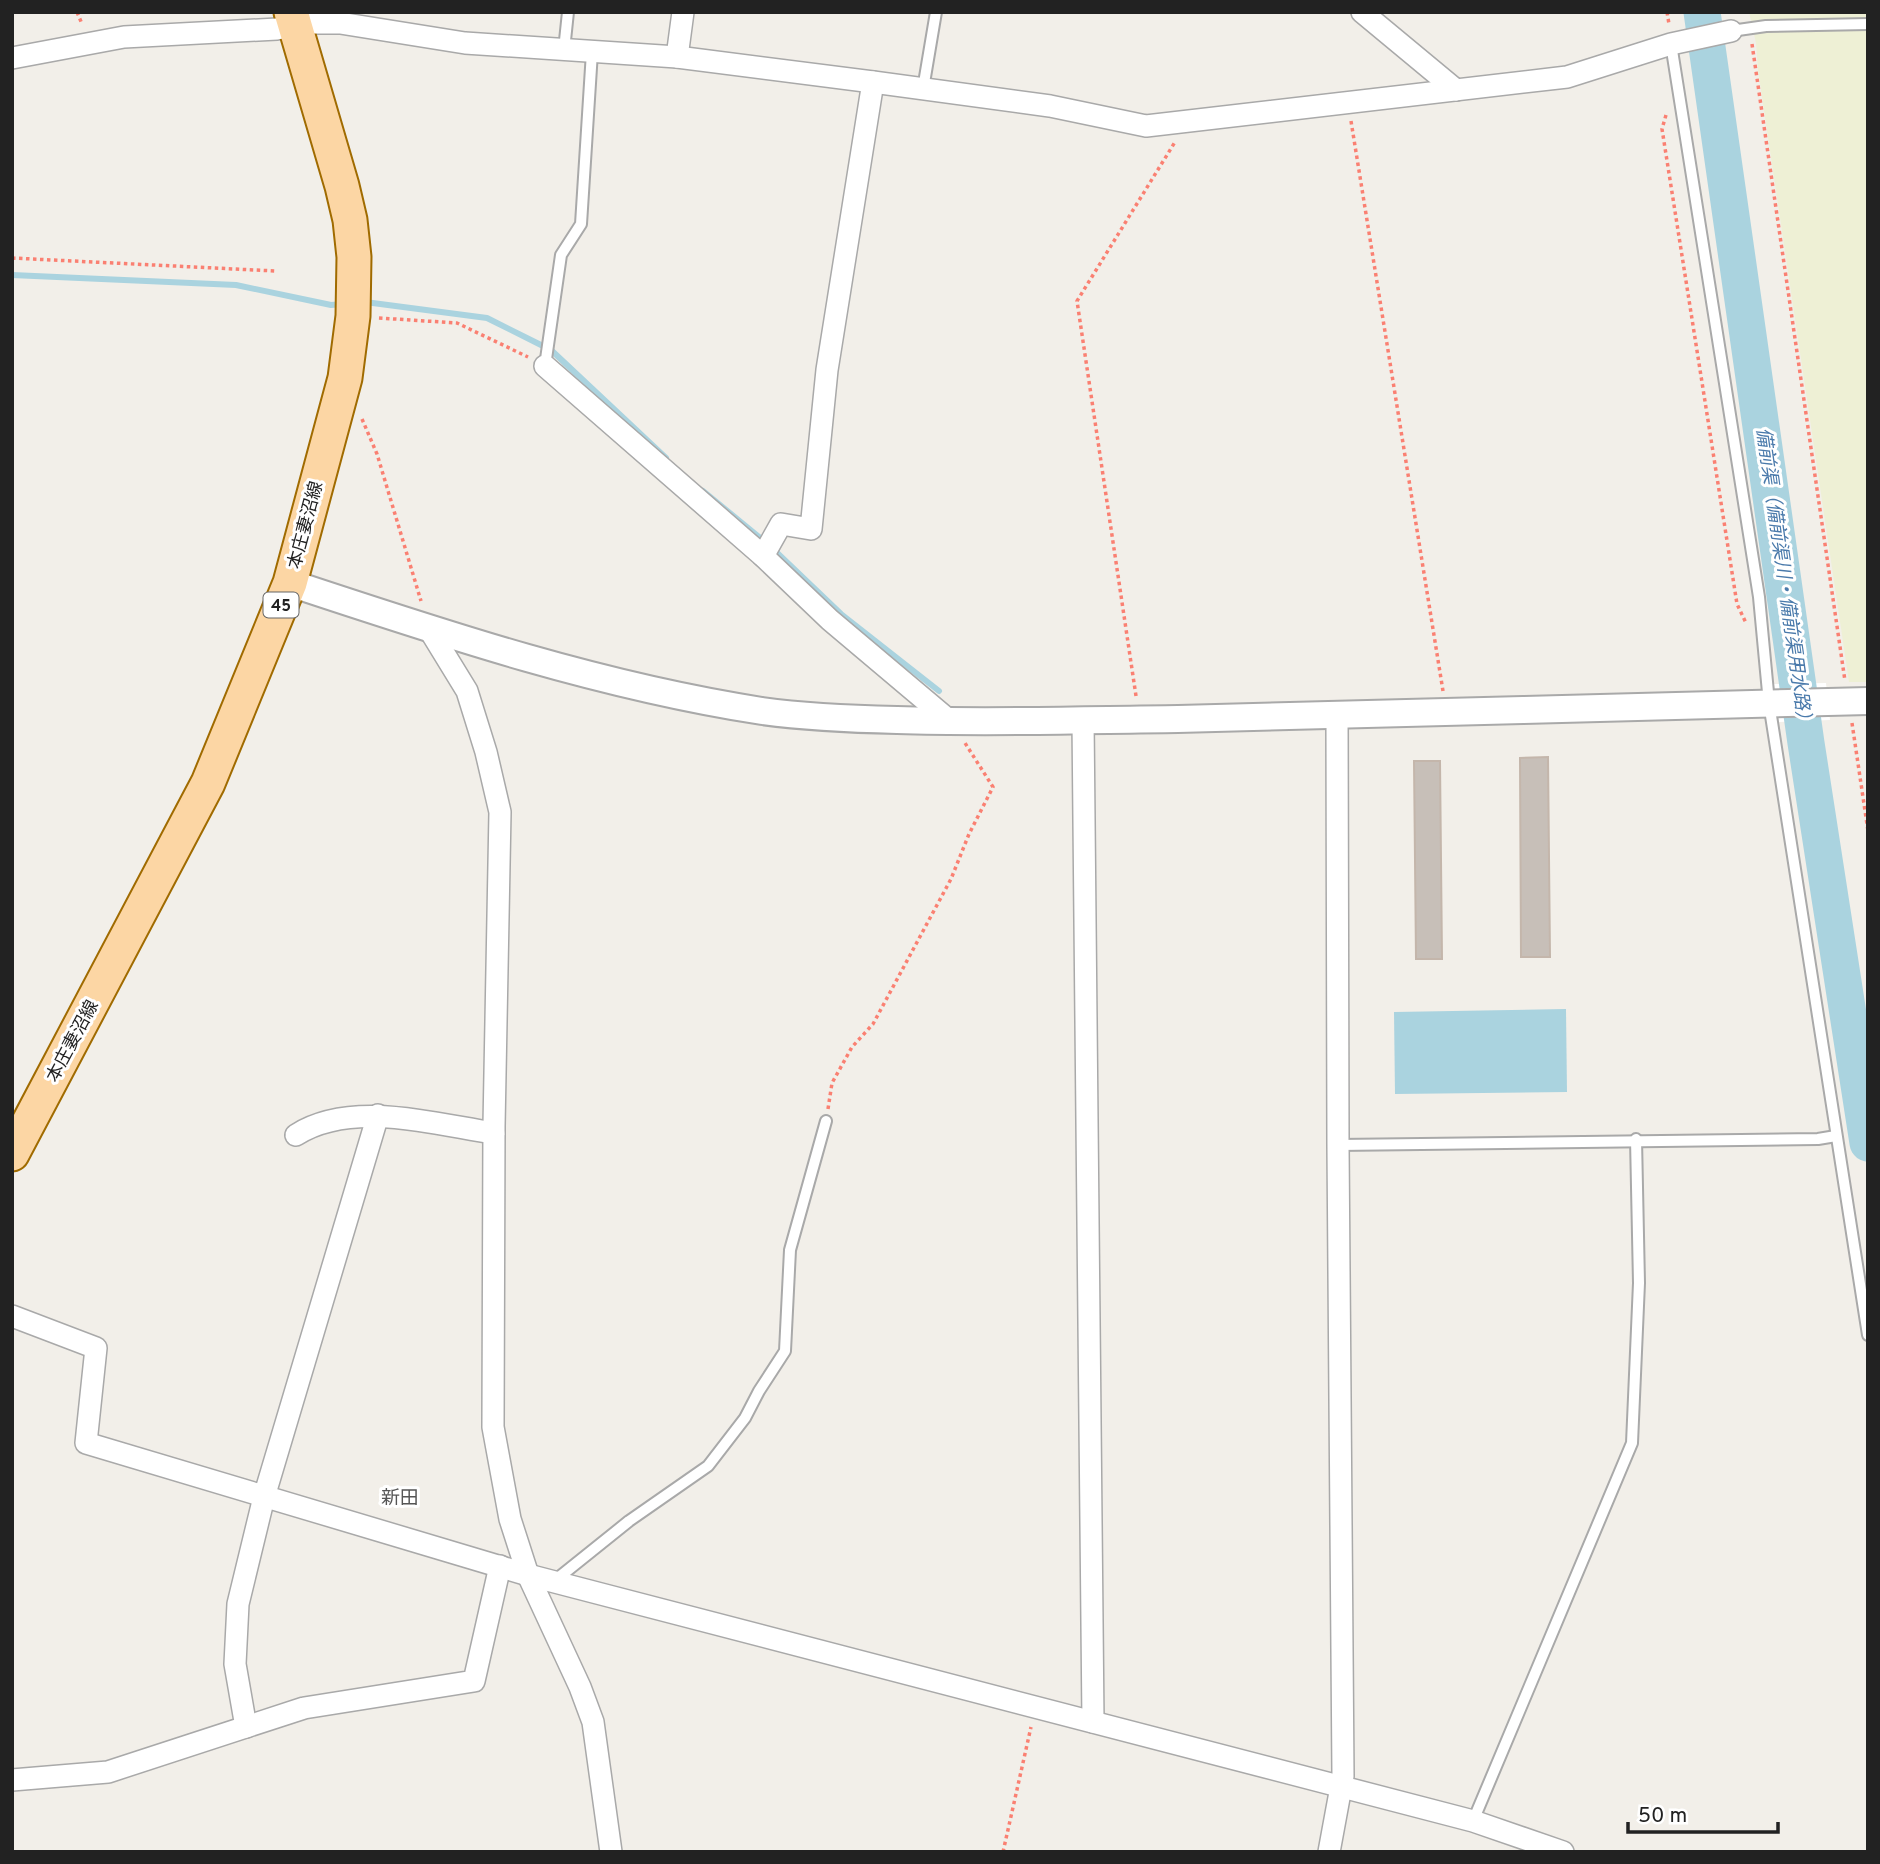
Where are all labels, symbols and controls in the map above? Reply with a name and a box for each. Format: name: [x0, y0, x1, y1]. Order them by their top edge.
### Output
water label: 備前渠（備前渠川・備前渠用水路）: [1750, 426, 1816, 730]
street label: 本庄妻沼線: [284, 479, 329, 572]
road number: 45: [264, 592, 298, 618]
street label: 本庄妻沼線: [42, 997, 105, 1087]
district label: 新田: [381, 1487, 419, 1511]
scale bar: [1628, 1790, 1778, 1834]
text: 50 m: [1638, 1803, 1687, 1830]

